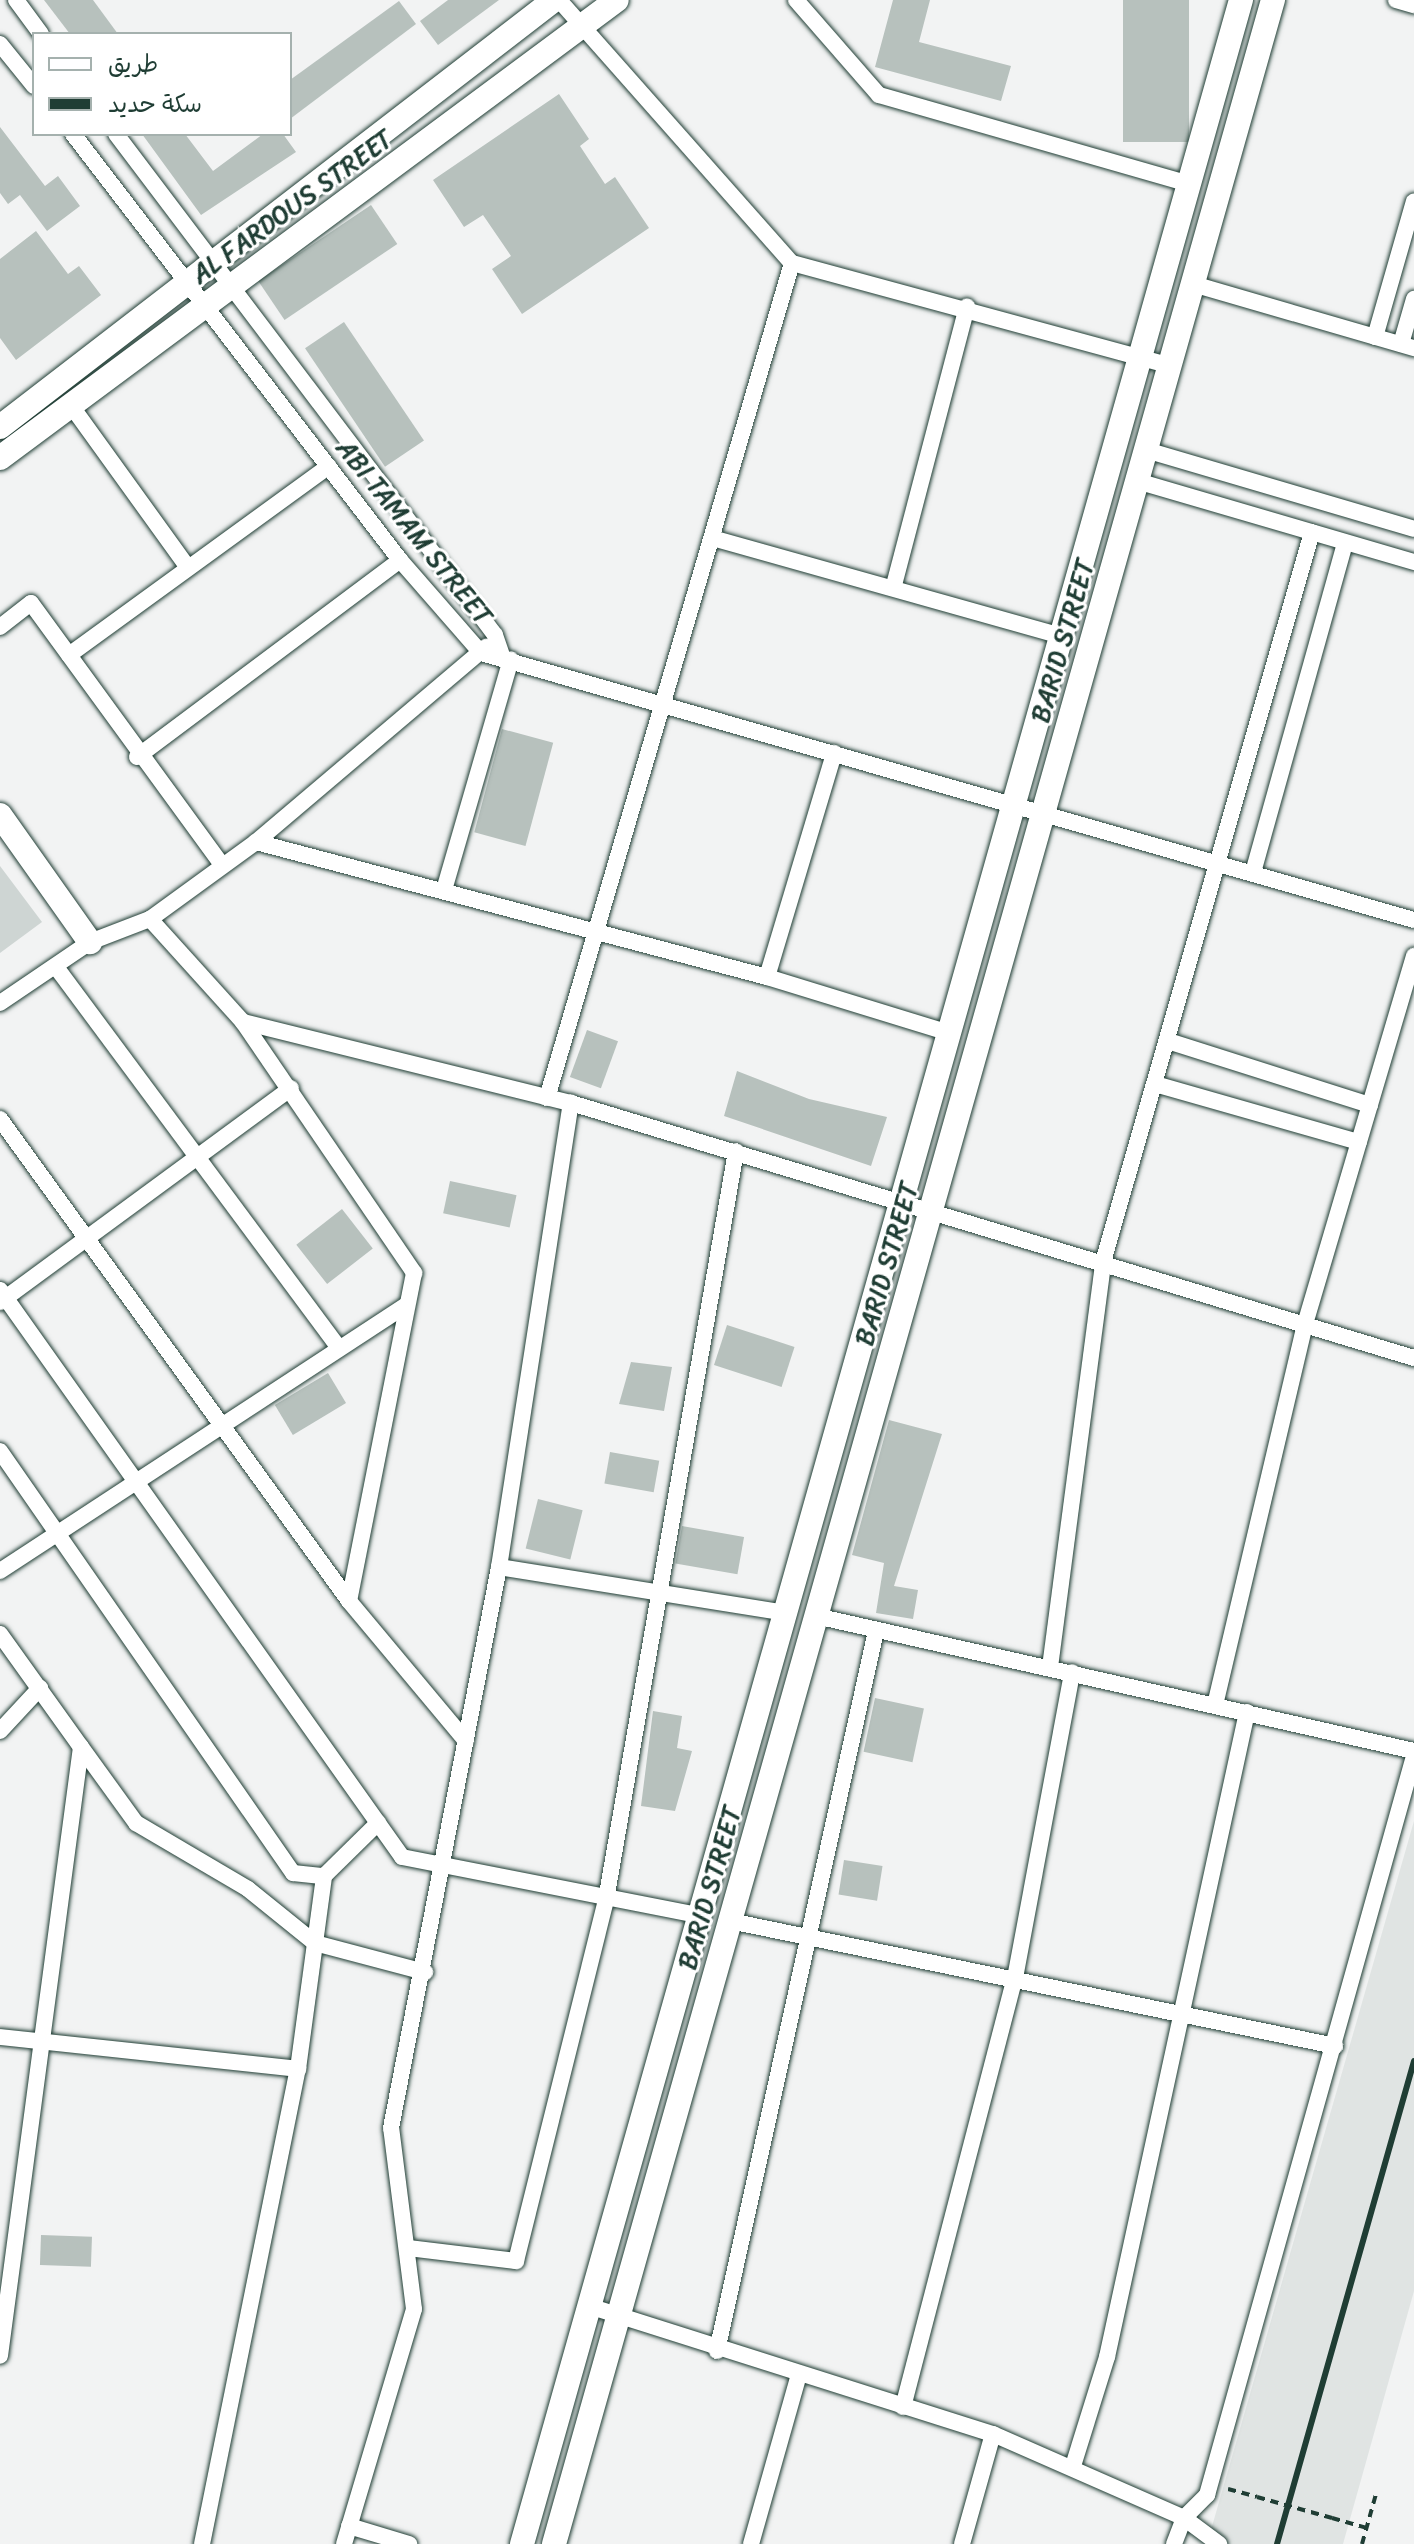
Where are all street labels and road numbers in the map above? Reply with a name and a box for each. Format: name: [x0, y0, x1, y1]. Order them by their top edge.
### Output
street label: AL FARDOUS STREET: [185, 123, 399, 291]
street label: ABI TAMAM STREET: [329, 432, 499, 632]
street label: BARID STREET: [1025, 556, 1101, 726]
street label: BARID STREET: [849, 1179, 925, 1349]
street label: BARID STREET: [672, 1803, 748, 1973]

